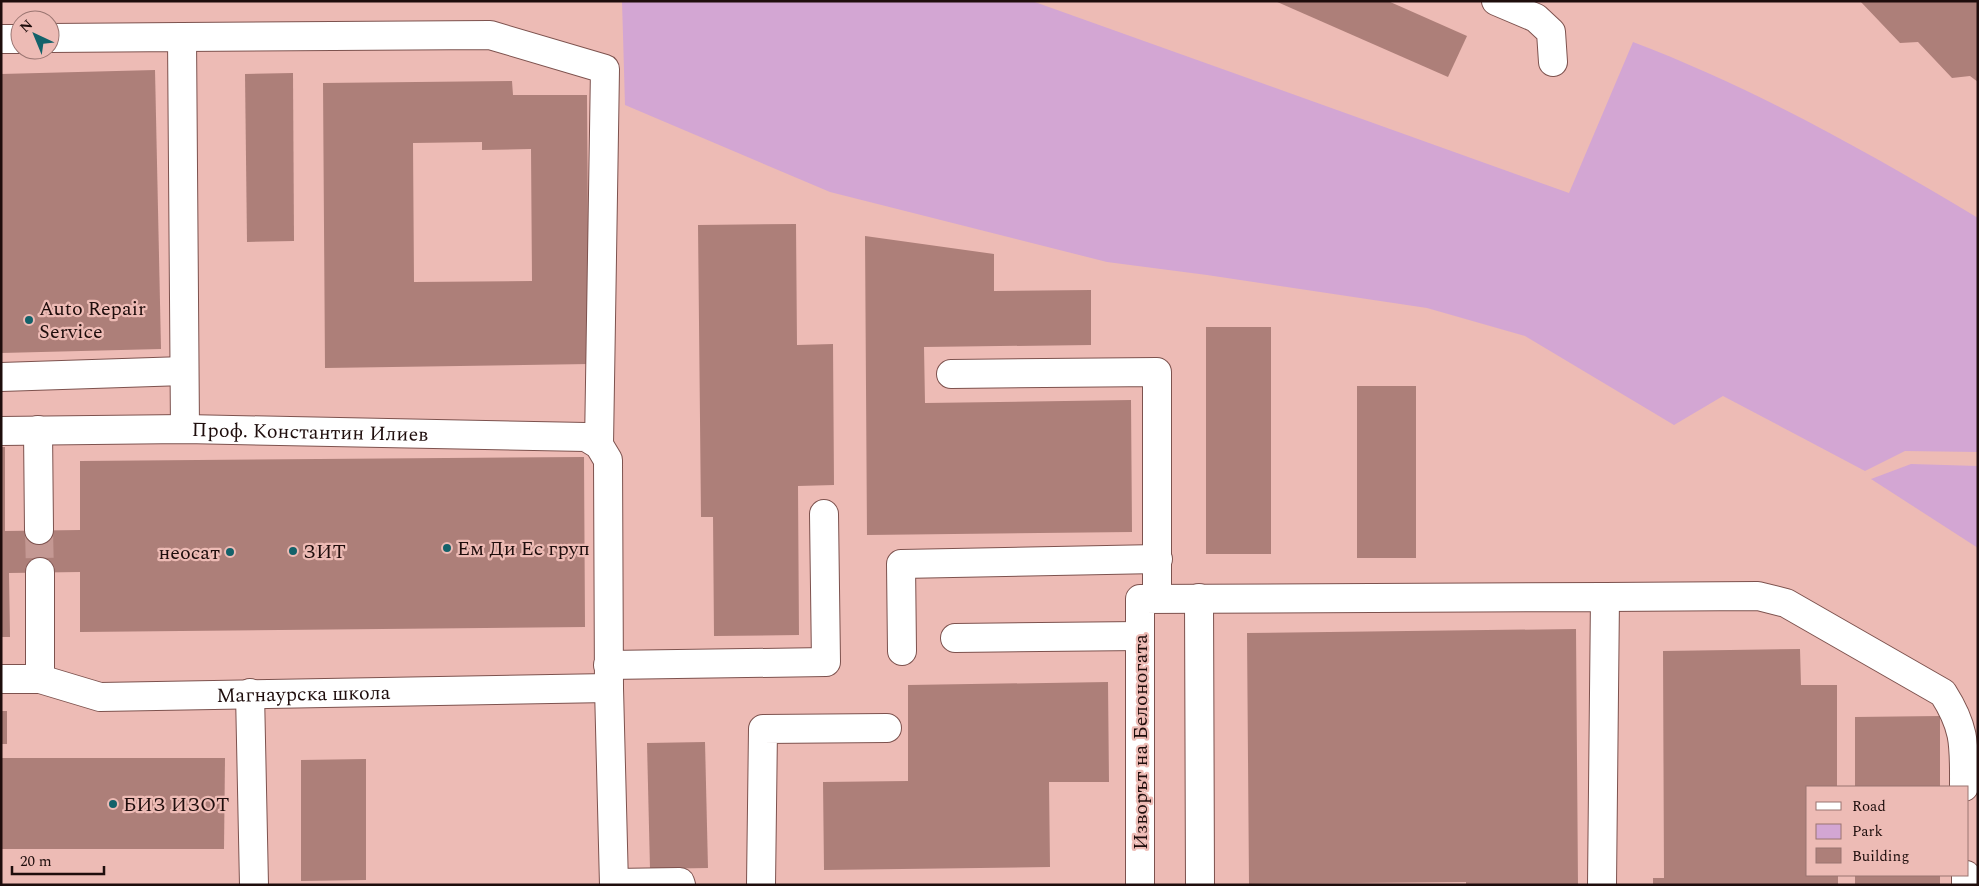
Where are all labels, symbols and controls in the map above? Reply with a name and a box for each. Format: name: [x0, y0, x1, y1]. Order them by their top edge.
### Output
north arrow: [10, 10, 60, 60]
text: N: [15, 14, 38, 38]
place label: Auto Repair Service: [39, 294, 146, 347]
marker: Auto Repair Service: [23, 314, 35, 326]
street label: Проф. Константин Илиев: [191, 415, 428, 450]
place label: Ем Ди Ес груп: [457, 534, 590, 564]
place label: ЗИТ: [303, 537, 346, 567]
place label: неосат: [158, 538, 220, 568]
marker: Ем Ди Ес груп: [441, 542, 453, 554]
marker: ЗИТ: [287, 545, 299, 557]
marker: неосат: [224, 546, 236, 558]
street label: Изворът на Белоногата: [1126, 634, 1156, 850]
street label: Магнаурска школа: [216, 678, 391, 711]
legend: [1806, 786, 1969, 876]
place label: БИЗ ИЗОТ: [123, 790, 230, 820]
text: Road: [1852, 795, 1886, 818]
marker: БИЗ ИЗОТ: [107, 798, 119, 810]
text: Park: [1852, 820, 1883, 843]
scale bar: [12, 844, 105, 876]
text: Building: [1852, 845, 1909, 868]
text: 20 m: [20, 850, 52, 873]

